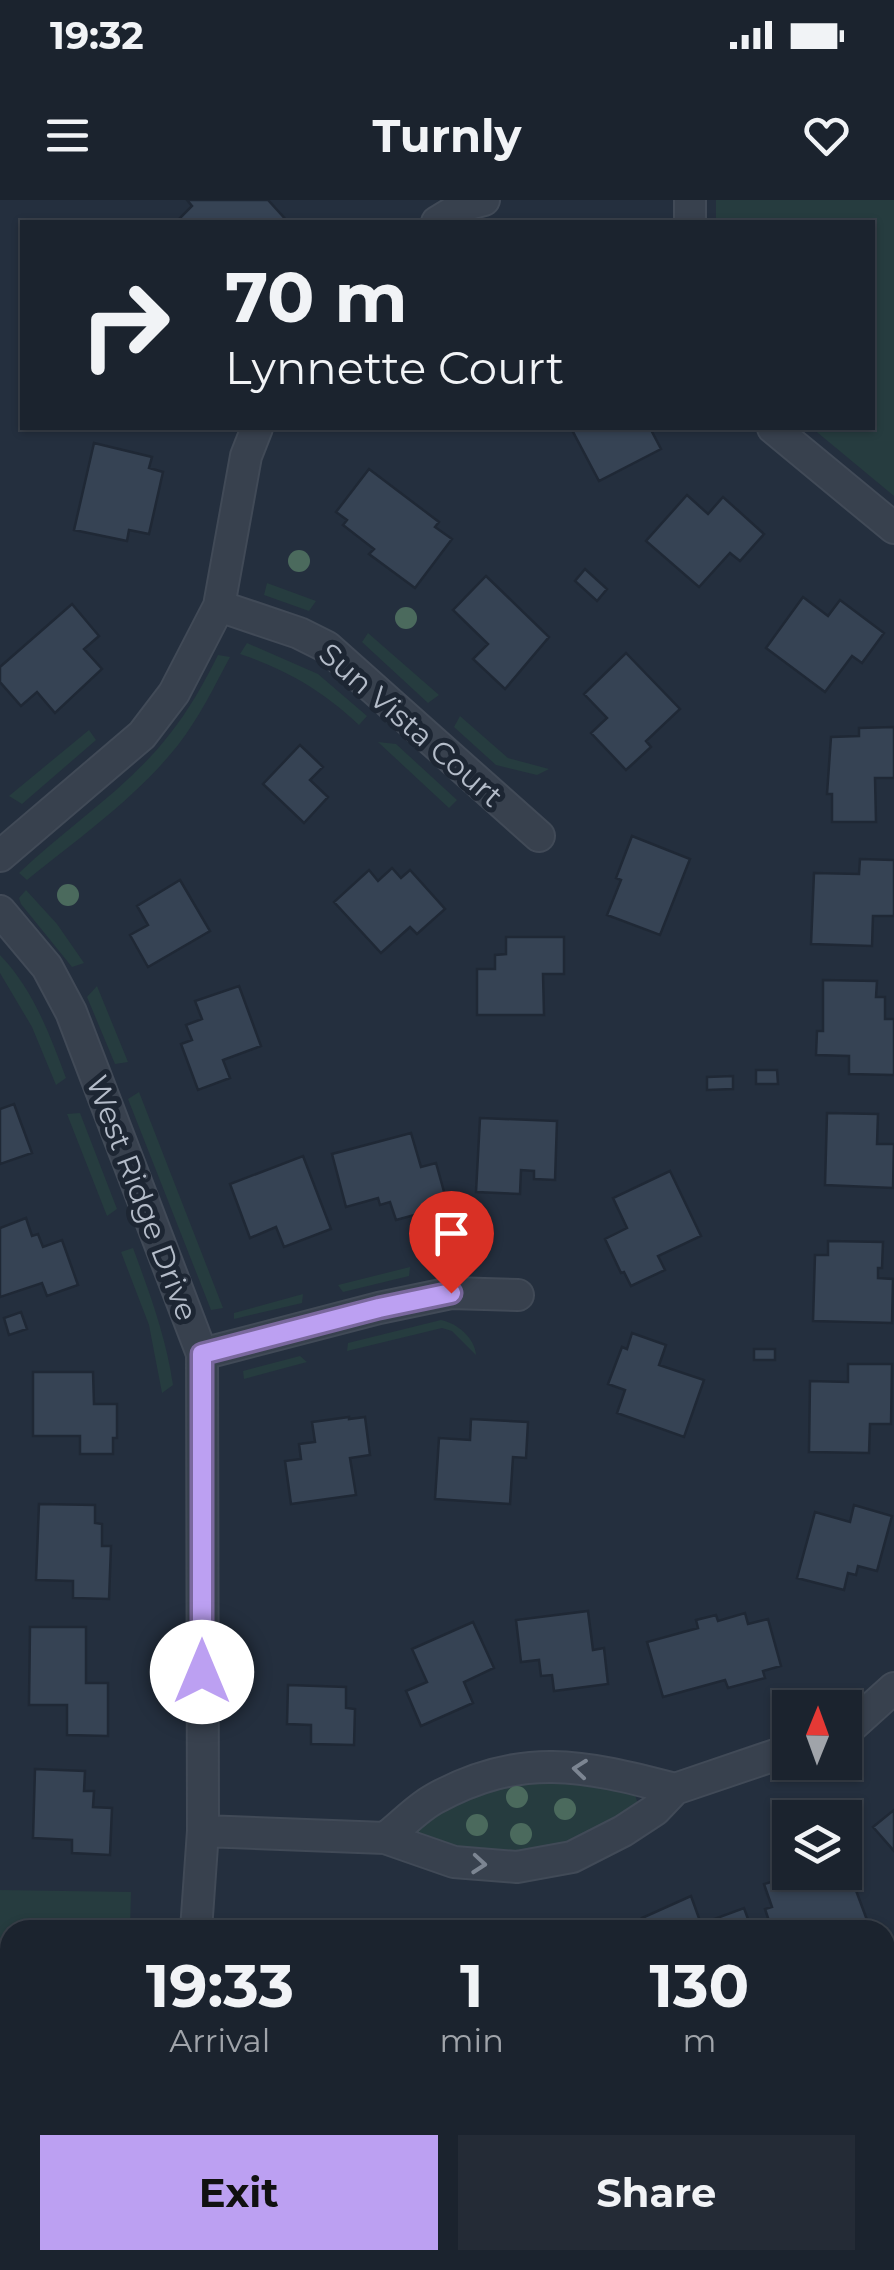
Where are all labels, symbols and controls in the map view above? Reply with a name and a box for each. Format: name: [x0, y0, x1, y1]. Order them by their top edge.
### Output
text: 19:32: [50, 12, 144, 59]
icon: menu: [40, 108, 95, 163]
text: Turnly: [373, 108, 521, 163]
icon: heart: [799, 108, 854, 163]
text: 70 m: [225, 254, 408, 340]
icon: right: [60, 260, 190, 390]
text: Lynnette Court: [225, 340, 564, 395]
street label: Sun Vista Court: [312, 635, 510, 815]
street label: West Ridge Drive: [78, 1070, 206, 1326]
pin: [409, 1191, 494, 1294]
icon: arrive: [424, 1206, 479, 1261]
position arrow: [150, 1620, 254, 1724]
north arrow: [772, 1690, 862, 1780]
map controls: [772, 1690, 862, 1890]
one-way arrow: [571, 1759, 587, 1780]
button: layers: [772, 1800, 862, 1890]
one-way arrow: [471, 1852, 487, 1874]
text: 19:33: [146, 1949, 294, 2022]
text: 1: [460, 1949, 483, 2022]
text: 130: [650, 1949, 749, 2022]
text: Arrival: [169, 2021, 270, 2060]
text: min: [440, 2021, 504, 2060]
text: m: [682, 2021, 716, 2060]
button: Exit: [40, 2135, 438, 2250]
button: Share: [458, 2135, 855, 2250]

